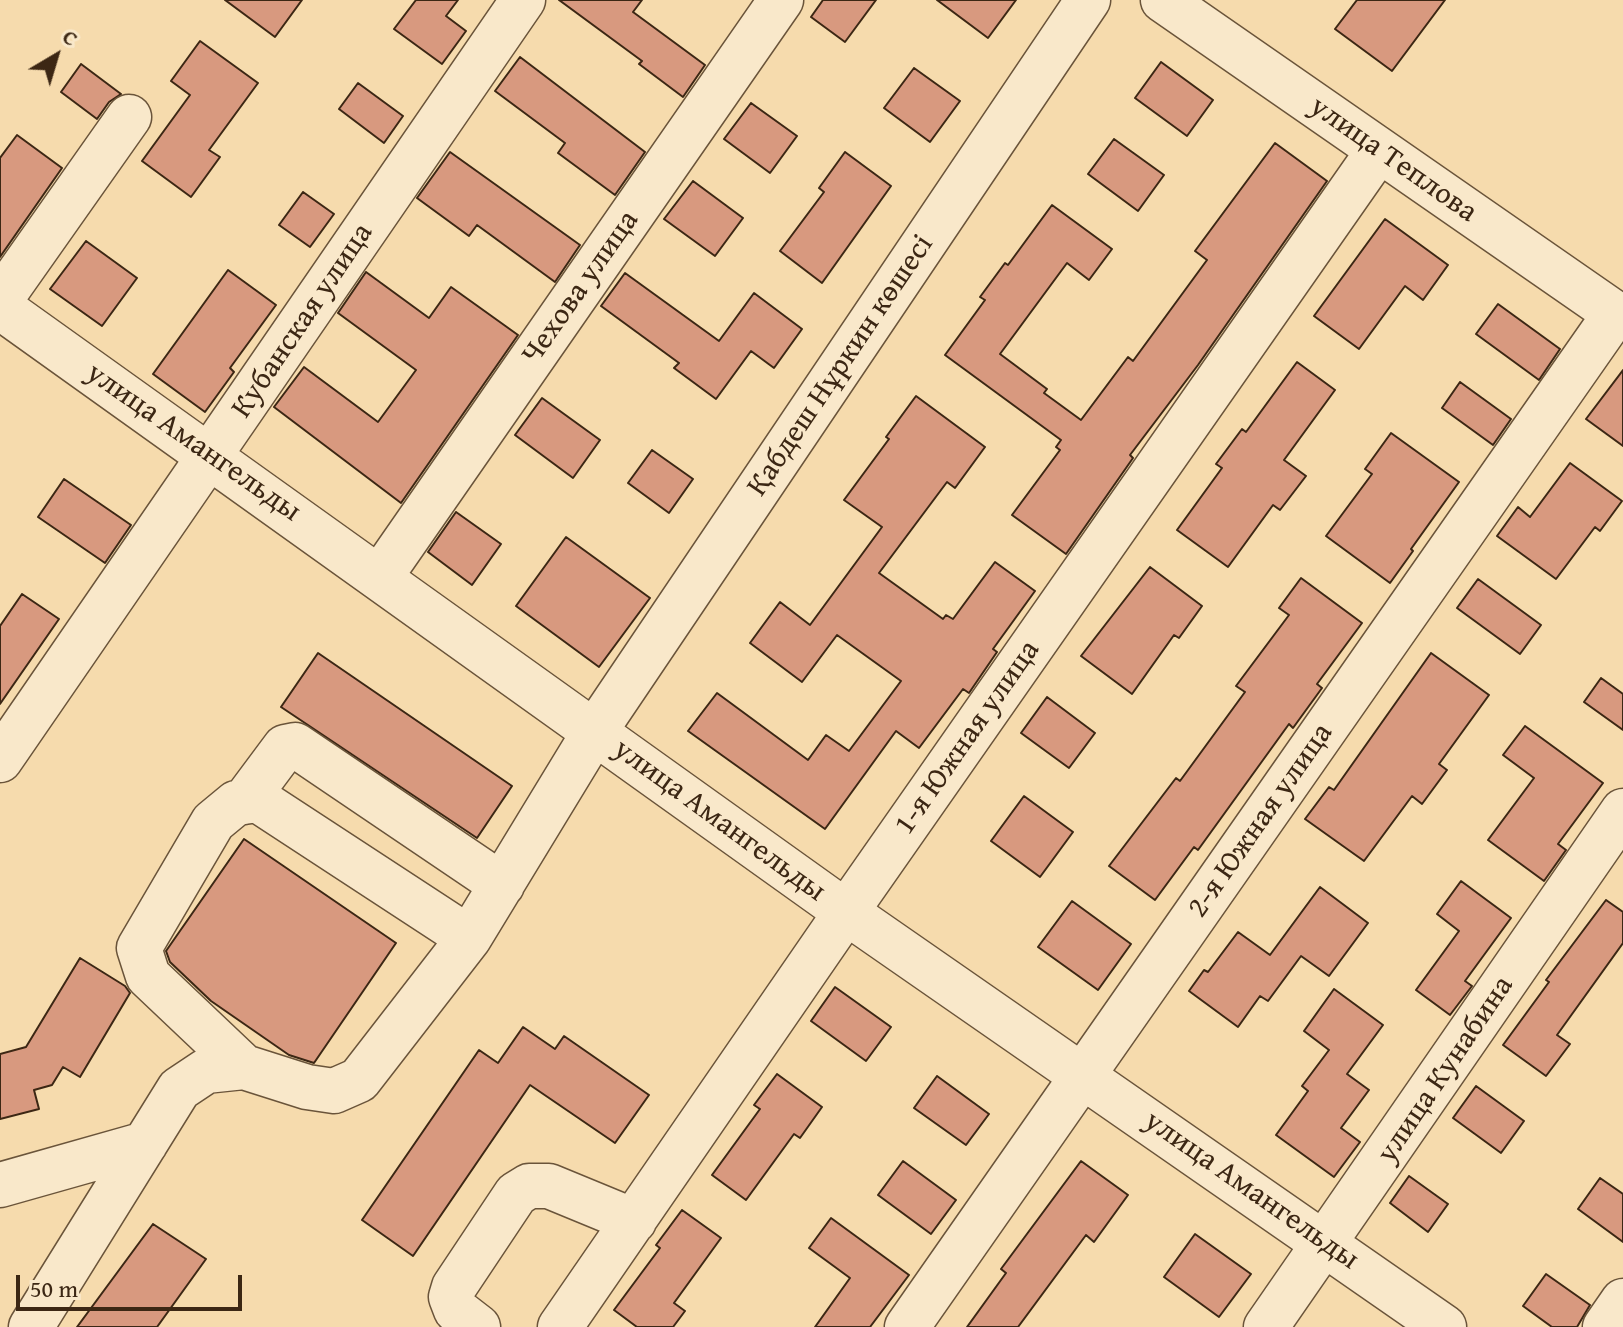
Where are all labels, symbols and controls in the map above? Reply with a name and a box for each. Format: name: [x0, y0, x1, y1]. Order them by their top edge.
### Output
north arrow: [16, 16, 96, 96]
text: С: [56, 21, 86, 54]
street label: улица Теплова: [1302, 89, 1484, 231]
street label: Чехова улица: [515, 204, 647, 372]
street label: Кубанская улица: [225, 217, 381, 425]
street label: Қабдеш Нұркин көшесі: [740, 229, 942, 503]
street label: улица Амангельды: [79, 356, 307, 530]
street label: 1-я Южная улица: [888, 634, 1048, 842]
street label: 2-я Южная улица: [1181, 717, 1341, 925]
street label: улица Амангельды: [606, 732, 832, 910]
street label: улица Кунабина: [1370, 970, 1522, 1170]
street label: улица Амангельды: [1137, 1104, 1365, 1278]
scale bar: [20, 1259, 246, 1309]
text: 50 m: [30, 1271, 78, 1306]

